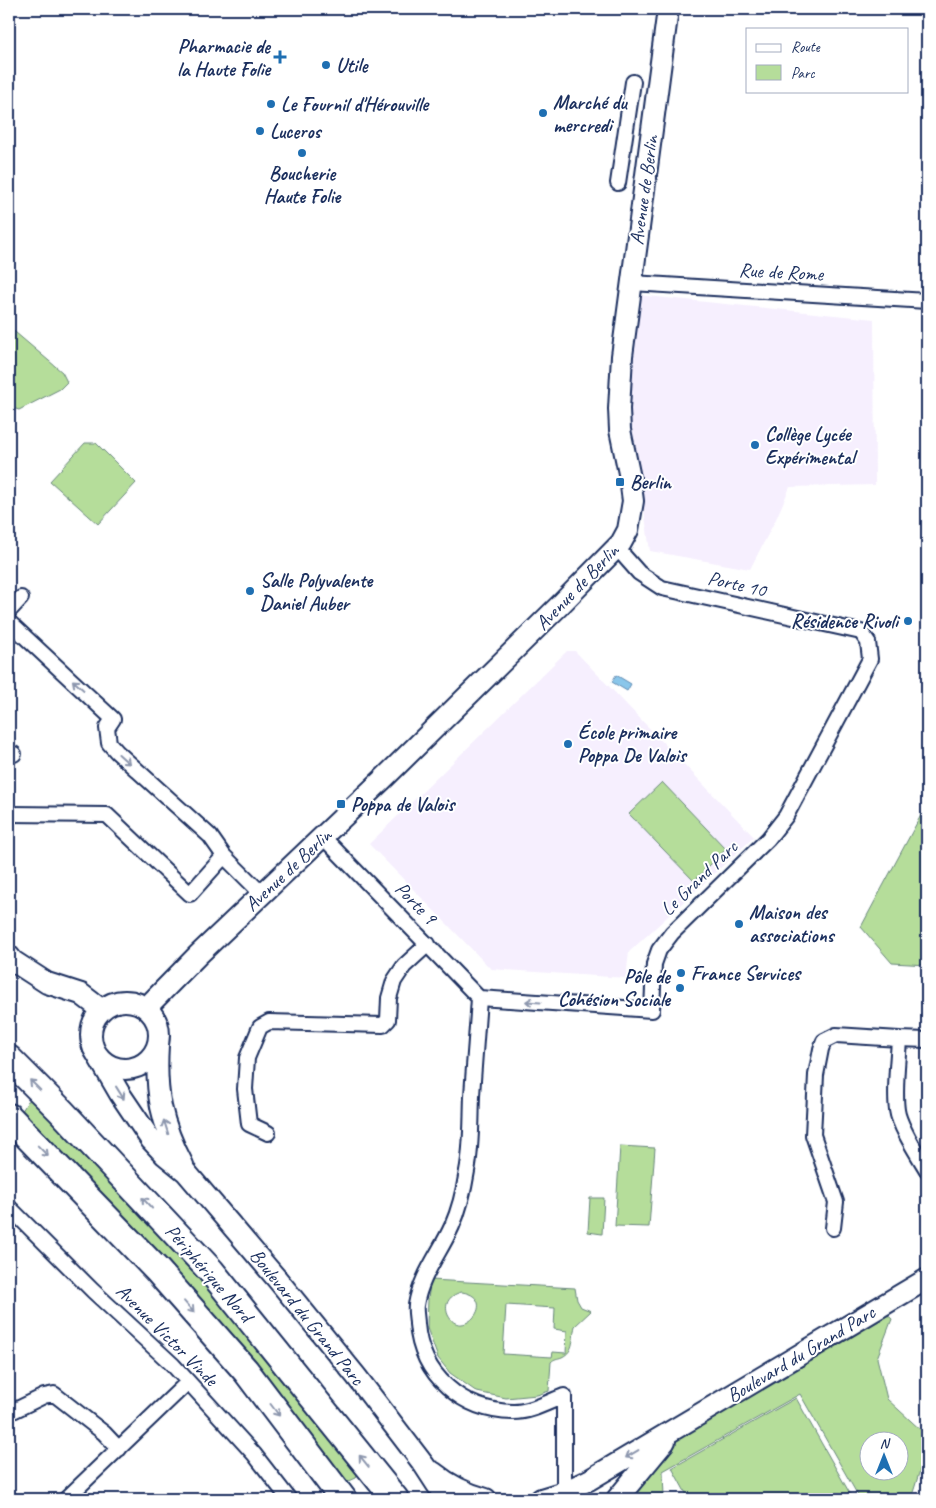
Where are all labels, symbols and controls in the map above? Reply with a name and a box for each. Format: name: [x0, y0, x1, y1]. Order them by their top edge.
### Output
legend: [746, 28, 908, 92]
place label: Pharmacie de la Haute Folie: [177, 34, 272, 82]
text: Route: [791, 38, 821, 57]
marker: Pharmacie de la Haute Folie: [274, 51, 286, 63]
place label: Utile: [336, 53, 369, 78]
marker: Utile: [320, 59, 332, 71]
text: Parc: [791, 64, 815, 83]
place label: Marché du mercredi: [553, 90, 628, 138]
place label: Le Fournil d'Hérouville: [281, 92, 430, 117]
marker: Le Fournil d'Hérouville: [265, 98, 277, 110]
marker: Marché du mercredi: [537, 107, 549, 119]
place label: Luceros: [270, 119, 323, 144]
marker: Luceros: [254, 125, 266, 137]
street label: Avenue de Berlin: [624, 133, 664, 246]
marker: Boucherie Haute Folie: [296, 147, 308, 159]
place label: Boucherie Haute Folie: [264, 161, 342, 209]
street label: Rue de Rome: [738, 257, 825, 287]
place label: Collège Lycée Expérimental: [765, 422, 858, 470]
marker: Collège Lycée Expérimental: [749, 439, 761, 451]
place label: Berlin: [630, 470, 673, 495]
marker: Berlin: [614, 476, 626, 488]
street label: Avenue de Berlin: [530, 538, 625, 635]
street label: Porte 10: [705, 565, 770, 603]
place label: Salle Polyvalente Daniel Auber: [260, 568, 373, 616]
marker: Salle Polyvalente Daniel Auber: [244, 585, 256, 597]
place label: Résidence Rivoli: [791, 609, 901, 634]
marker: Résidence Rivoli: [902, 615, 914, 627]
one-way arrow: [72, 680, 85, 691]
place label: École primaire Poppa De Valois: [578, 720, 688, 768]
marker: École primaire Poppa De Valois: [562, 738, 574, 750]
one-way arrow: [118, 753, 131, 765]
place label: Poppa de Valois: [351, 792, 456, 817]
marker: Poppa de Valois: [335, 798, 347, 810]
street label: Avenue de Berlin: [239, 823, 338, 917]
street label: Le Grand Parc: [655, 834, 744, 921]
street label: Porte 9: [390, 876, 444, 931]
place label: Maison des associations: [749, 900, 836, 948]
marker: Maison des associations: [733, 918, 745, 930]
place label: France Services: [691, 961, 802, 986]
place label: Pôle de Cohésion Sociale: [558, 964, 671, 1012]
marker: France Services: [675, 967, 687, 979]
marker: Pôle de Cohésion Sociale: [674, 982, 686, 994]
one-way arrow: [526, 997, 542, 1006]
one-way arrow: [29, 1079, 41, 1091]
one-way arrow: [114, 1086, 125, 1100]
one-way arrow: [161, 1119, 171, 1135]
one-way arrow: [37, 1145, 49, 1158]
one-way arrow: [141, 1196, 153, 1209]
street label: Périphérique Nord: [160, 1219, 260, 1329]
street label: Boulevard du Grand Parc: [244, 1244, 370, 1391]
street label: Avenue Victor Vinde: [111, 1279, 224, 1392]
street label: Boulevard du Grand Parc: [722, 1299, 880, 1408]
one-way arrow: [183, 1300, 195, 1313]
one-way arrow: [270, 1403, 281, 1416]
north arrow: [858, 1430, 908, 1480]
text: N: [880, 1435, 891, 1452]
one-way arrow: [625, 1450, 639, 1460]
one-way arrow: [359, 1455, 370, 1468]

